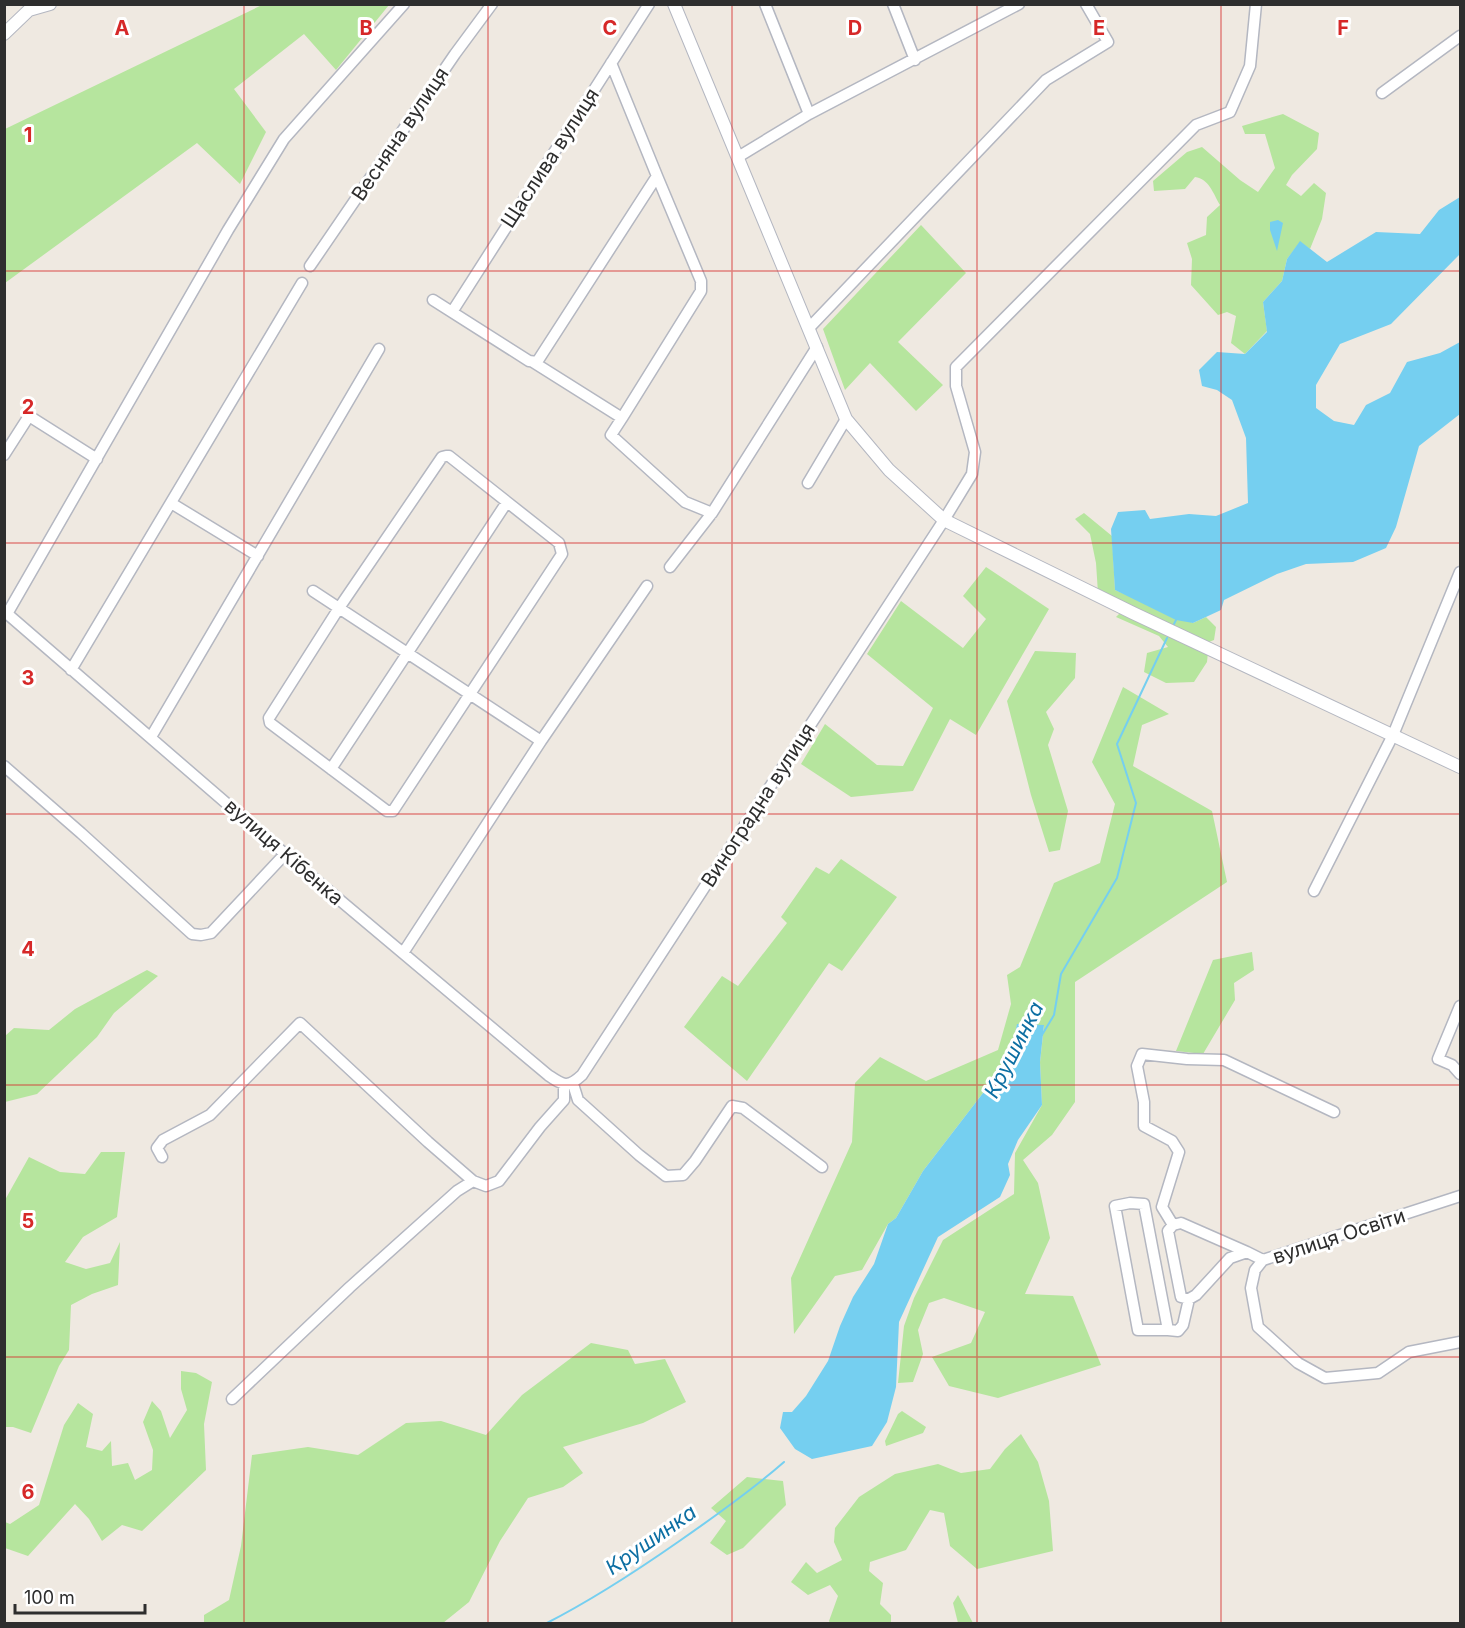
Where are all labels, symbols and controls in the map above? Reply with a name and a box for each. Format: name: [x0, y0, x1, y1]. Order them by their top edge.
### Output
text: A: [115, 16, 130, 40]
text: B: [359, 16, 373, 40]
text: C: [603, 16, 617, 40]
text: D: [848, 16, 862, 40]
text: E: [1093, 16, 1105, 40]
text: F: [1337, 16, 1349, 40]
street label: Весняна вулиця: [347, 63, 453, 205]
street label: Щаслива вулиця: [496, 84, 604, 232]
text: 1: [24, 123, 32, 147]
text: 2: [22, 395, 34, 419]
text: 3: [22, 666, 34, 690]
street label: Виноградна вулиця: [696, 719, 820, 891]
street label: вулиця Кібенка: [220, 794, 348, 910]
text: 4: [21, 937, 35, 961]
water label: Крушинка: [979, 997, 1049, 1102]
street label: вулиця Освіти: [1270, 1203, 1408, 1269]
text: 5: [22, 1209, 34, 1233]
text: 6: [22, 1480, 35, 1504]
water label: Крушинка: [601, 1499, 701, 1580]
scale bar: [15, 1577, 146, 1615]
text: 100 m: [24, 1587, 75, 1608]

